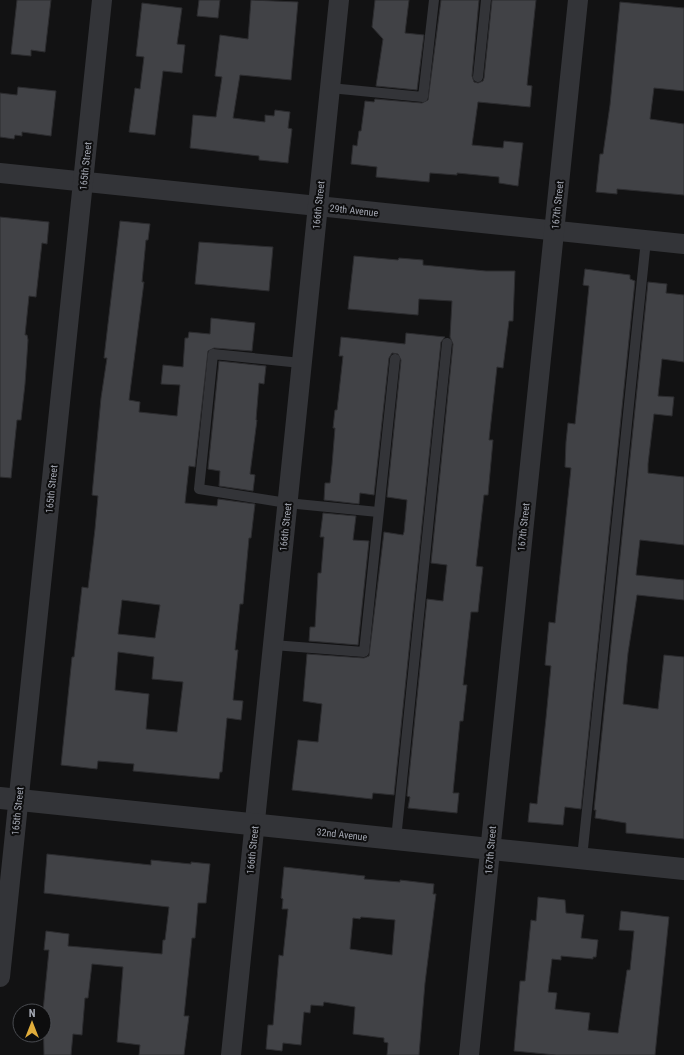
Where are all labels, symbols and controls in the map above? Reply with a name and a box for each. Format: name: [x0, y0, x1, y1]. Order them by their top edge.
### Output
street label: 165th Street: [78, 141, 93, 191]
street label: 166th Street: [311, 180, 326, 230]
street label: 167th Street: [550, 180, 565, 230]
street label: 29th Avenue: [329, 202, 379, 219]
street label: 165th Street: [44, 464, 59, 514]
street label: 166th Street: [278, 502, 293, 552]
street label: 167th Street: [516, 502, 531, 552]
street label: 165th Street: [10, 786, 25, 836]
street label: 166th Street: [245, 825, 260, 875]
street label: 167th Street: [483, 825, 498, 875]
street label: 32nd Avenue: [316, 826, 368, 843]
north arrow: [12, 1003, 52, 1043]
text: N: [29, 1007, 36, 1020]

